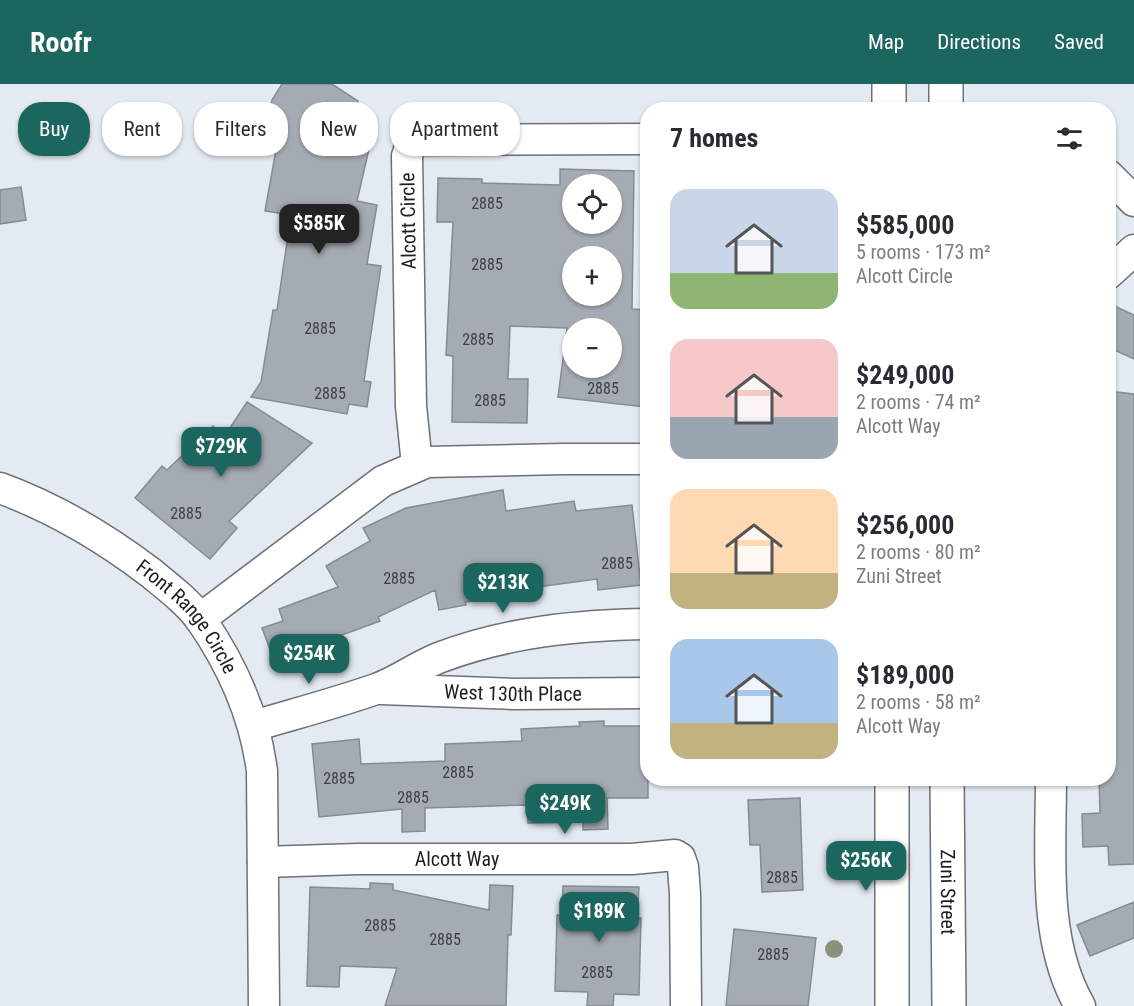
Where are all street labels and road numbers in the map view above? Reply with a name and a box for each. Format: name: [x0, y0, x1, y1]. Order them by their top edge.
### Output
street label: Alcott Circle: [395, 172, 421, 270]
street label: Front Range Circle: [132, 554, 242, 678]
street label: West 130th Place: [444, 679, 582, 706]
street label: Alcott Way: [415, 847, 499, 871]
street label: Zuni Street: [936, 849, 960, 935]

